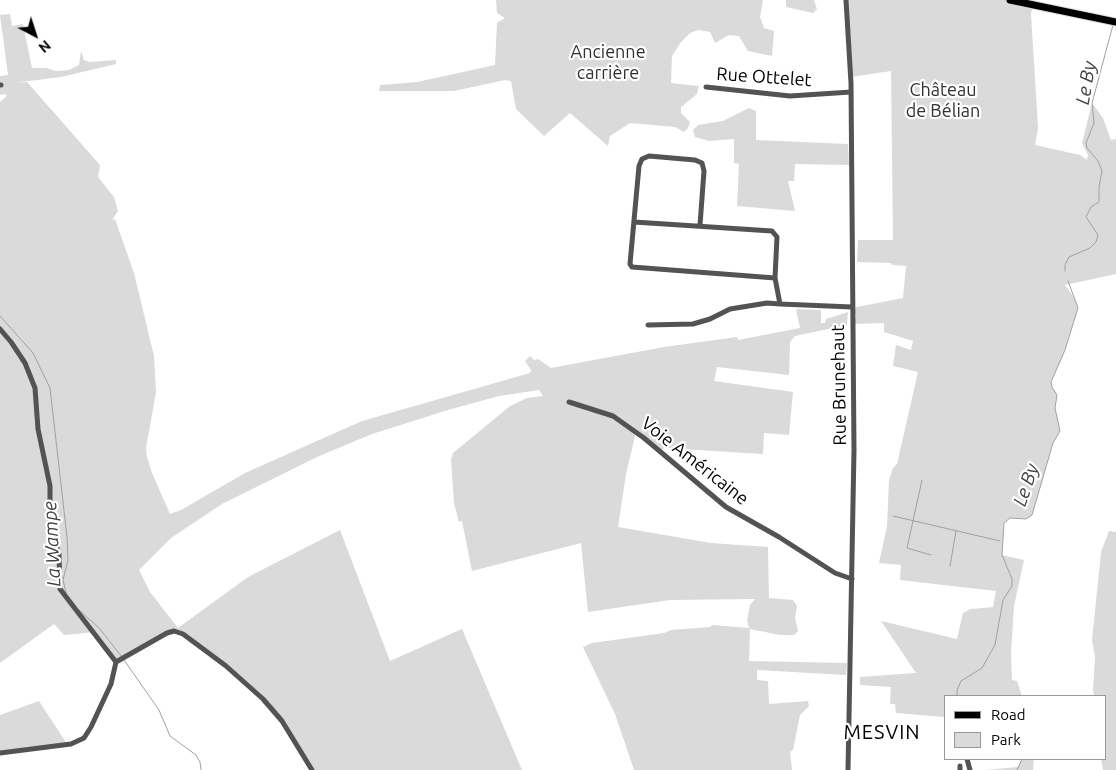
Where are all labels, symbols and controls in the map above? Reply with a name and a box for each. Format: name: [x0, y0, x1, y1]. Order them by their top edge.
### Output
north arrow: [10, 10, 60, 60]
text: N: [36, 37, 54, 56]
park label: Ancienne carrière: [570, 41, 646, 84]
water label: Le By: [1071, 60, 1101, 106]
street label: Rue Ottelet: [716, 63, 812, 91]
park label: Château de Bélian: [906, 79, 980, 122]
street label: Rue Brunehaut: [827, 324, 851, 446]
street label: Voie Américaine: [637, 412, 753, 510]
water label: Le By: [1008, 461, 1044, 509]
water label: La Wampe: [38, 501, 66, 587]
legend: [944, 695, 1106, 760]
text: Road: [991, 706, 1026, 723]
district label: MESVIN: [843, 720, 921, 744]
text: Park: [991, 731, 1021, 748]

